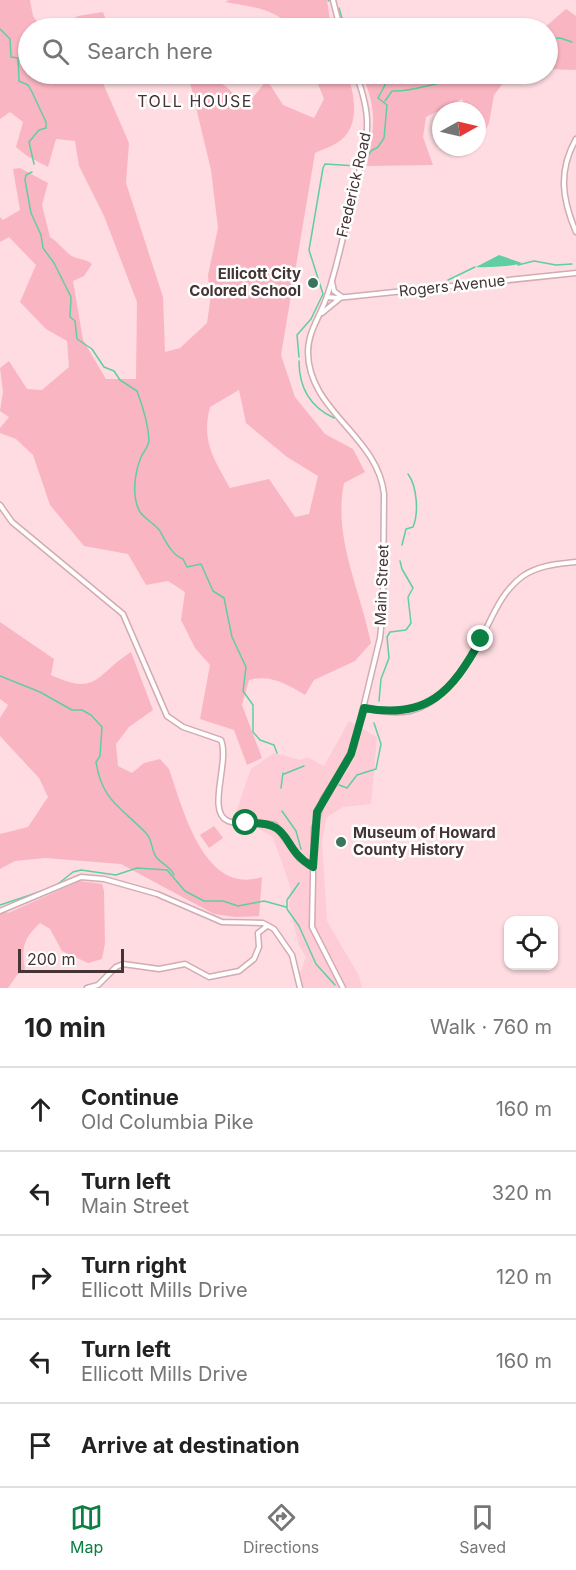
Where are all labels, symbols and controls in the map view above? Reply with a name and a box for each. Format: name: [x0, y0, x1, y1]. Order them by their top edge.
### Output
search box: [18, 18, 558, 84]
icon: search: [39, 35, 72, 68]
text: Search here: [87, 38, 213, 64]
district label: TOLL HOUSE: [137, 91, 253, 111]
north arrow: [432, 102, 486, 156]
street label: Frederick Road: [332, 131, 375, 239]
place label: Ellicott City Colored School: [189, 264, 301, 300]
street label: Rogers Avenue: [398, 270, 506, 301]
marker: Ellicott City Colored School: [306, 276, 320, 290]
street label: Main Street: [371, 544, 392, 626]
route end: [467, 625, 493, 651]
route start: [232, 809, 258, 835]
place label: Museum of Howard County History: [353, 823, 496, 859]
marker: Museum of Howard County History: [334, 835, 348, 849]
map controls: [504, 916, 558, 970]
button: locate: [504, 916, 558, 970]
scale bar: [18, 946, 124, 974]
text: 200 m: [27, 949, 75, 969]
text: 10 min: [24, 1012, 106, 1043]
text: Walk · 760 m: [430, 1015, 552, 1039]
text: Continue: [81, 1084, 179, 1110]
icon: ahead: [24, 1093, 57, 1126]
text: 160 m: [496, 1097, 552, 1121]
text: Old Columbia Pike: [81, 1110, 254, 1134]
text: Turn left: [81, 1168, 171, 1194]
icon: left: [24, 1177, 57, 1210]
text: 320 m: [492, 1181, 552, 1205]
text: Main Street: [81, 1194, 189, 1218]
text: Turn right: [81, 1252, 187, 1278]
icon: right: [24, 1261, 57, 1294]
text: 120 m: [496, 1265, 552, 1289]
text: Ellicott Mills Drive: [81, 1278, 248, 1302]
text: Turn left: [81, 1336, 171, 1362]
icon: left: [24, 1345, 57, 1378]
text: 160 m: [496, 1349, 552, 1373]
text: Ellicott Mills Drive: [81, 1362, 248, 1386]
icon: arrive: [24, 1429, 57, 1462]
text: Arrive at destination: [81, 1432, 300, 1458]
tab: Map: [70, 1501, 103, 1557]
tab: Directions: [243, 1501, 319, 1557]
tab: Saved: [459, 1501, 506, 1557]

